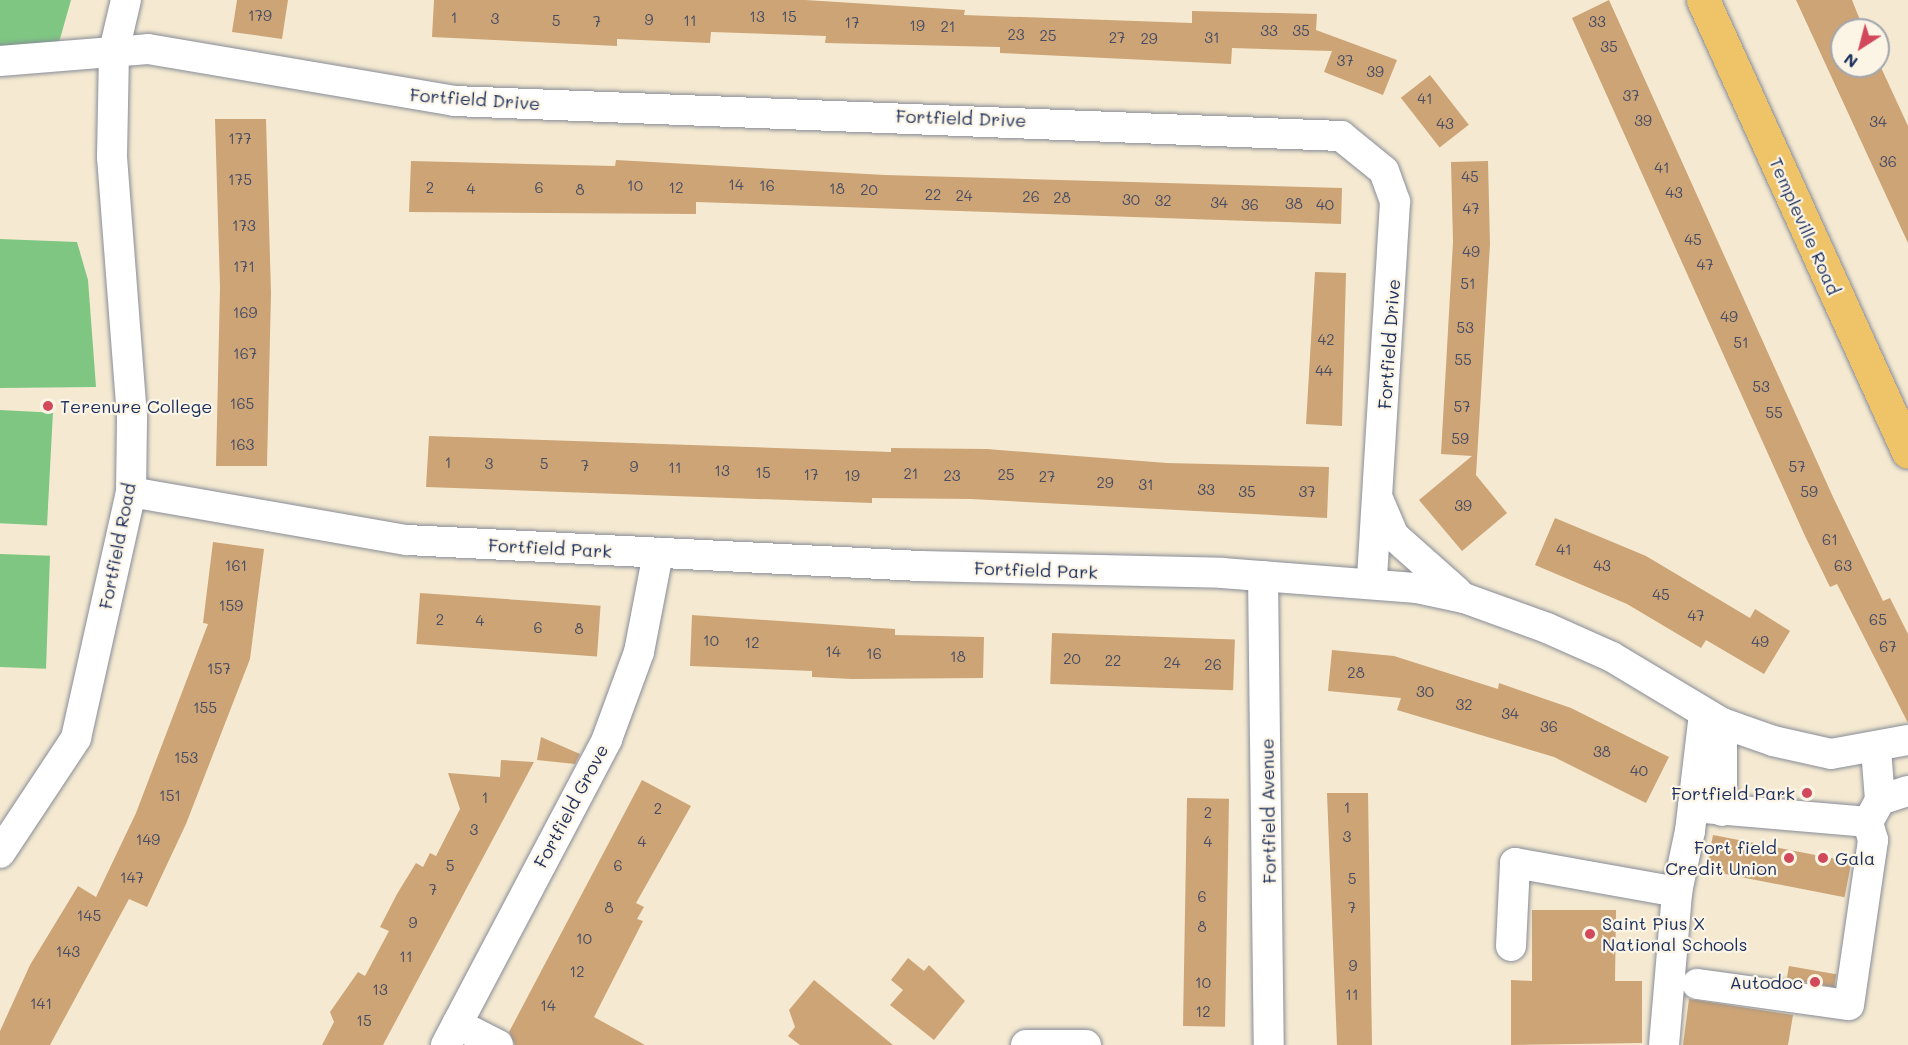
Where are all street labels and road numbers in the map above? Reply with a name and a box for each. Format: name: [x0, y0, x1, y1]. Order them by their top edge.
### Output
street label: Fortfield Drive: [409, 84, 541, 114]
street label: Fortfield Drive: [895, 105, 1027, 131]
street label: Templeville Road: [1765, 154, 1845, 298]
street label: Fortfield Drive: [1374, 278, 1404, 410]
street label: Fortfield Road: [94, 481, 140, 611]
street label: Fortfield Park: [488, 534, 612, 562]
street label: Fortfield Park: [974, 557, 1098, 583]
street label: Fortfield Avenue: [1256, 738, 1280, 884]
street label: Fortfield Grove: [529, 741, 613, 871]

